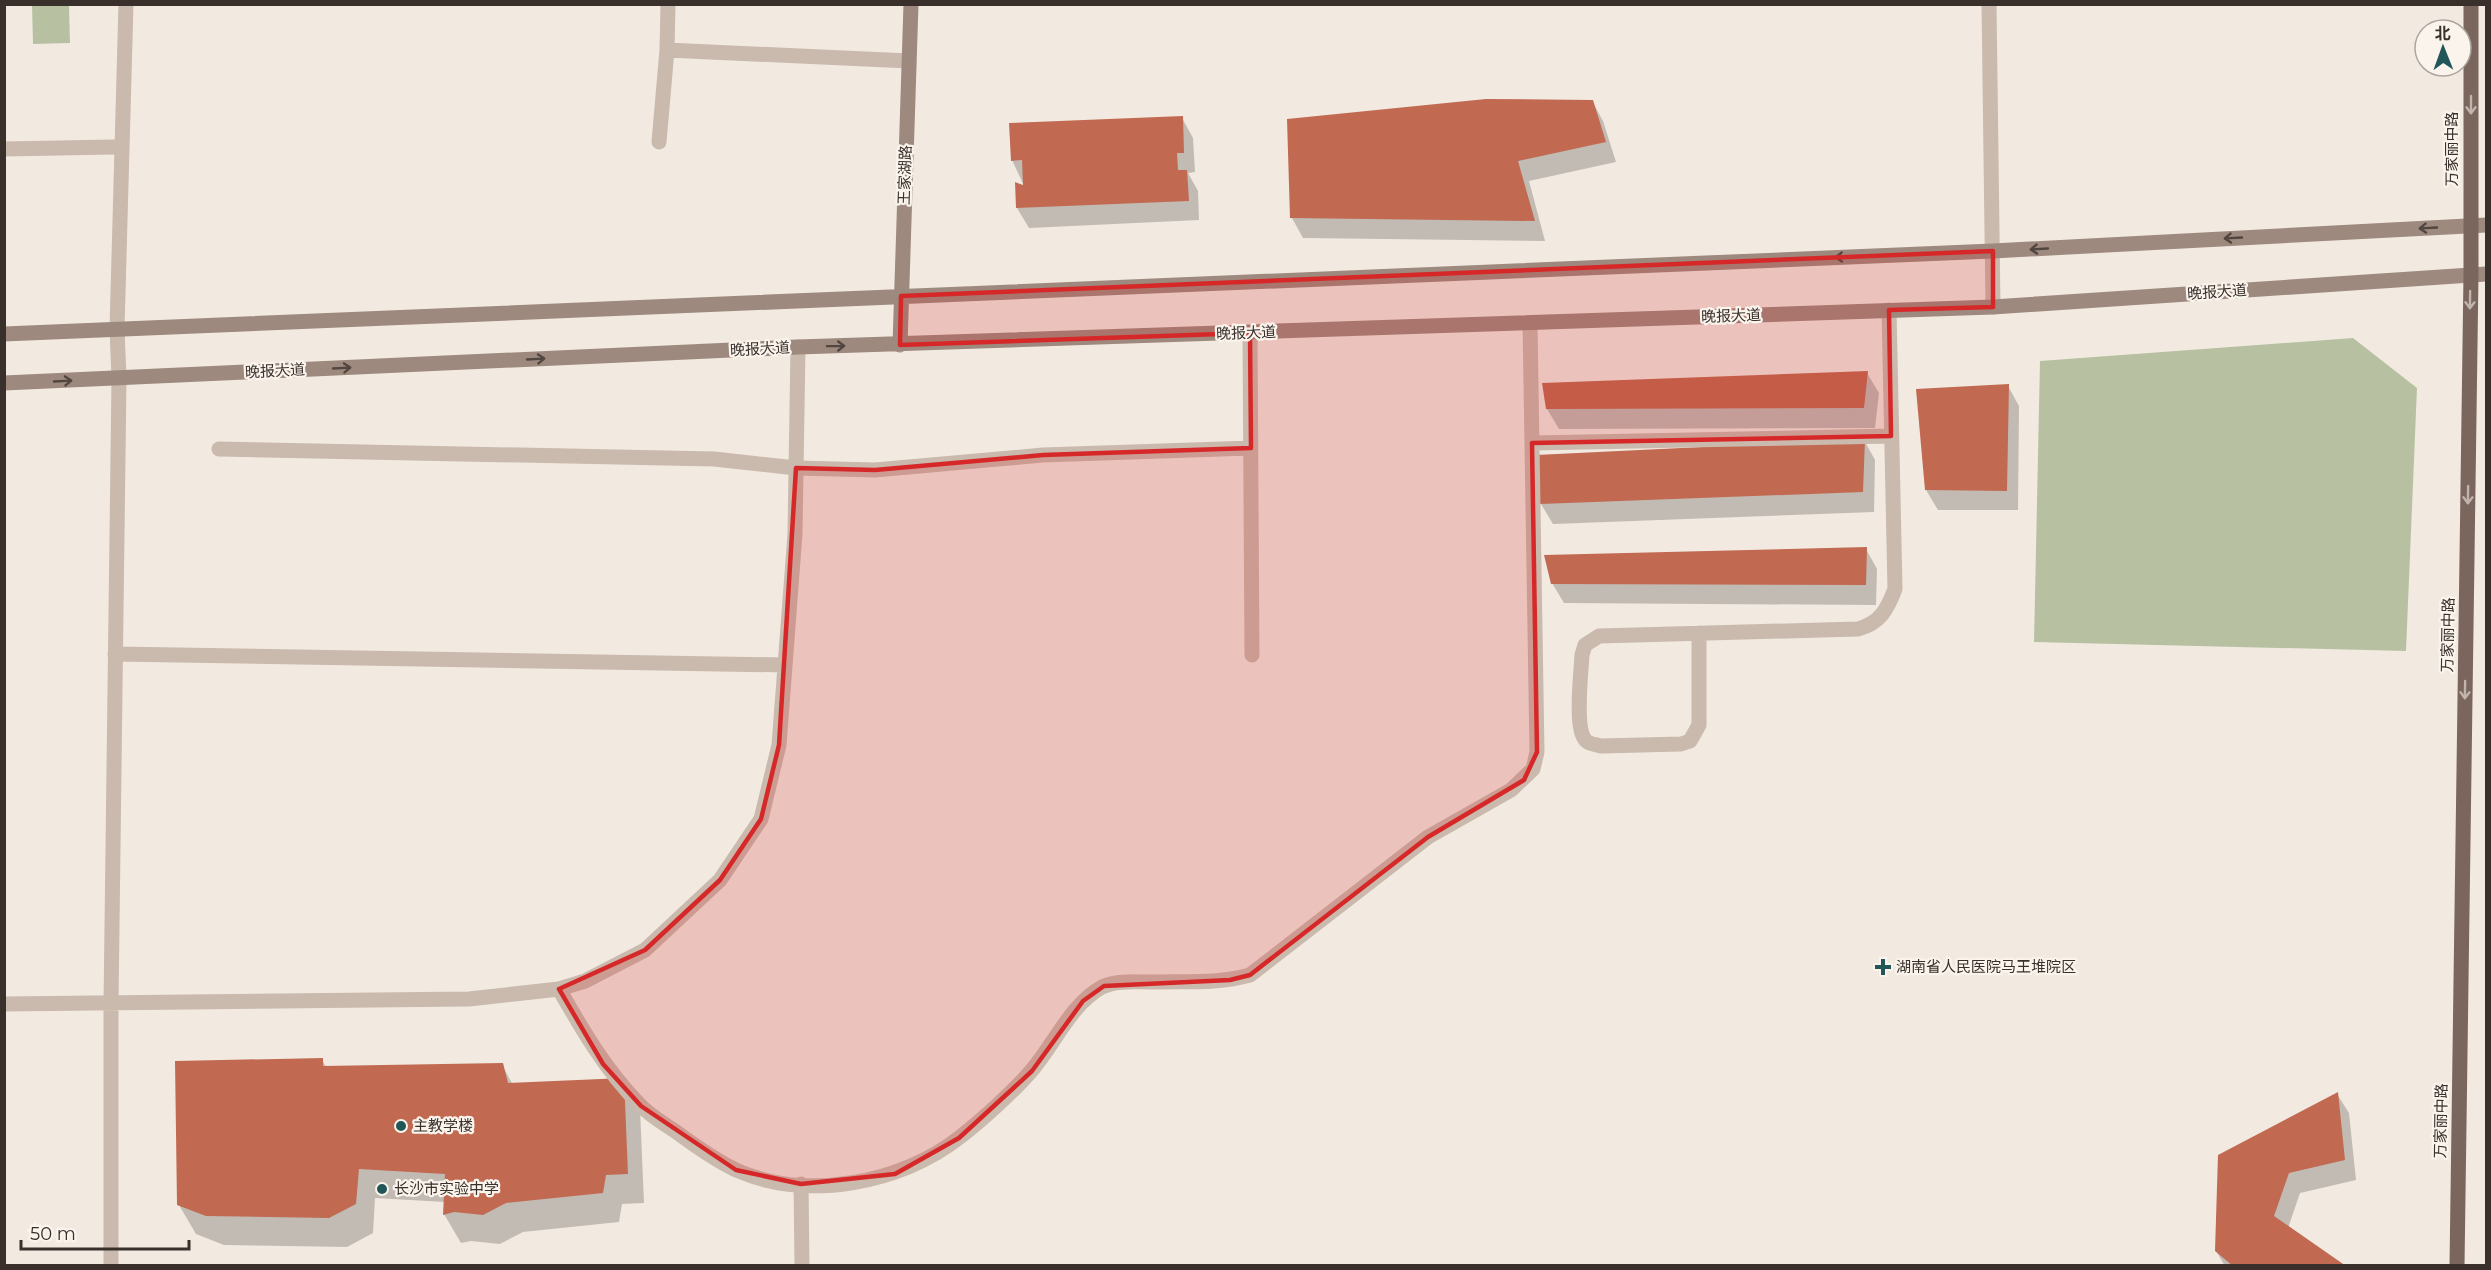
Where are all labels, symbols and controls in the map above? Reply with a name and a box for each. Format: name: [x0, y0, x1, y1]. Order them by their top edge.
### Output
north arrow: [2413, 18, 2473, 78]
text: 北: [2435, 24, 2451, 43]
one-way arrow: [2465, 94, 2477, 114]
street label: 万家丽中路: [2442, 111, 2461, 187]
street label: 王家湖路: [894, 145, 915, 205]
one-way arrow: [2419, 222, 2439, 233]
one-way arrow: [2224, 233, 2244, 244]
one-way arrow: [2029, 243, 2049, 254]
one-way arrow: [1834, 252, 1854, 263]
street label: 晚报大道: [2186, 280, 2248, 303]
one-way arrow: [2464, 289, 2476, 309]
street label: 晚报大道: [1701, 305, 1761, 326]
street label: 晚报大道: [1216, 322, 1276, 343]
street label: 晚报大道: [730, 337, 790, 360]
one-way arrow: [826, 341, 846, 352]
one-way arrow: [526, 354, 546, 365]
street label: 晚报大道: [245, 359, 305, 382]
one-way arrow: [331, 362, 351, 373]
one-way arrow: [52, 375, 72, 386]
one-way arrow: [2462, 484, 2473, 504]
street label: 万家丽中路: [2437, 597, 2458, 673]
one-way arrow: [2459, 679, 2471, 699]
place label: 湖南省人民医院马王堆院区: [1896, 957, 2076, 976]
marker: 湖南省人民医院马王堆院区: [1874, 958, 1892, 976]
street label: 万家丽中路: [2430, 1083, 2451, 1159]
place label: 主教学楼: [413, 1116, 473, 1135]
marker: 主教学楼: [394, 1119, 408, 1133]
place label: 长沙市实验中学: [394, 1179, 499, 1198]
marker: 长沙市实验中学: [375, 1182, 389, 1196]
scale bar: [21, 1213, 189, 1251]
text: 50 m: [30, 1223, 76, 1245]

